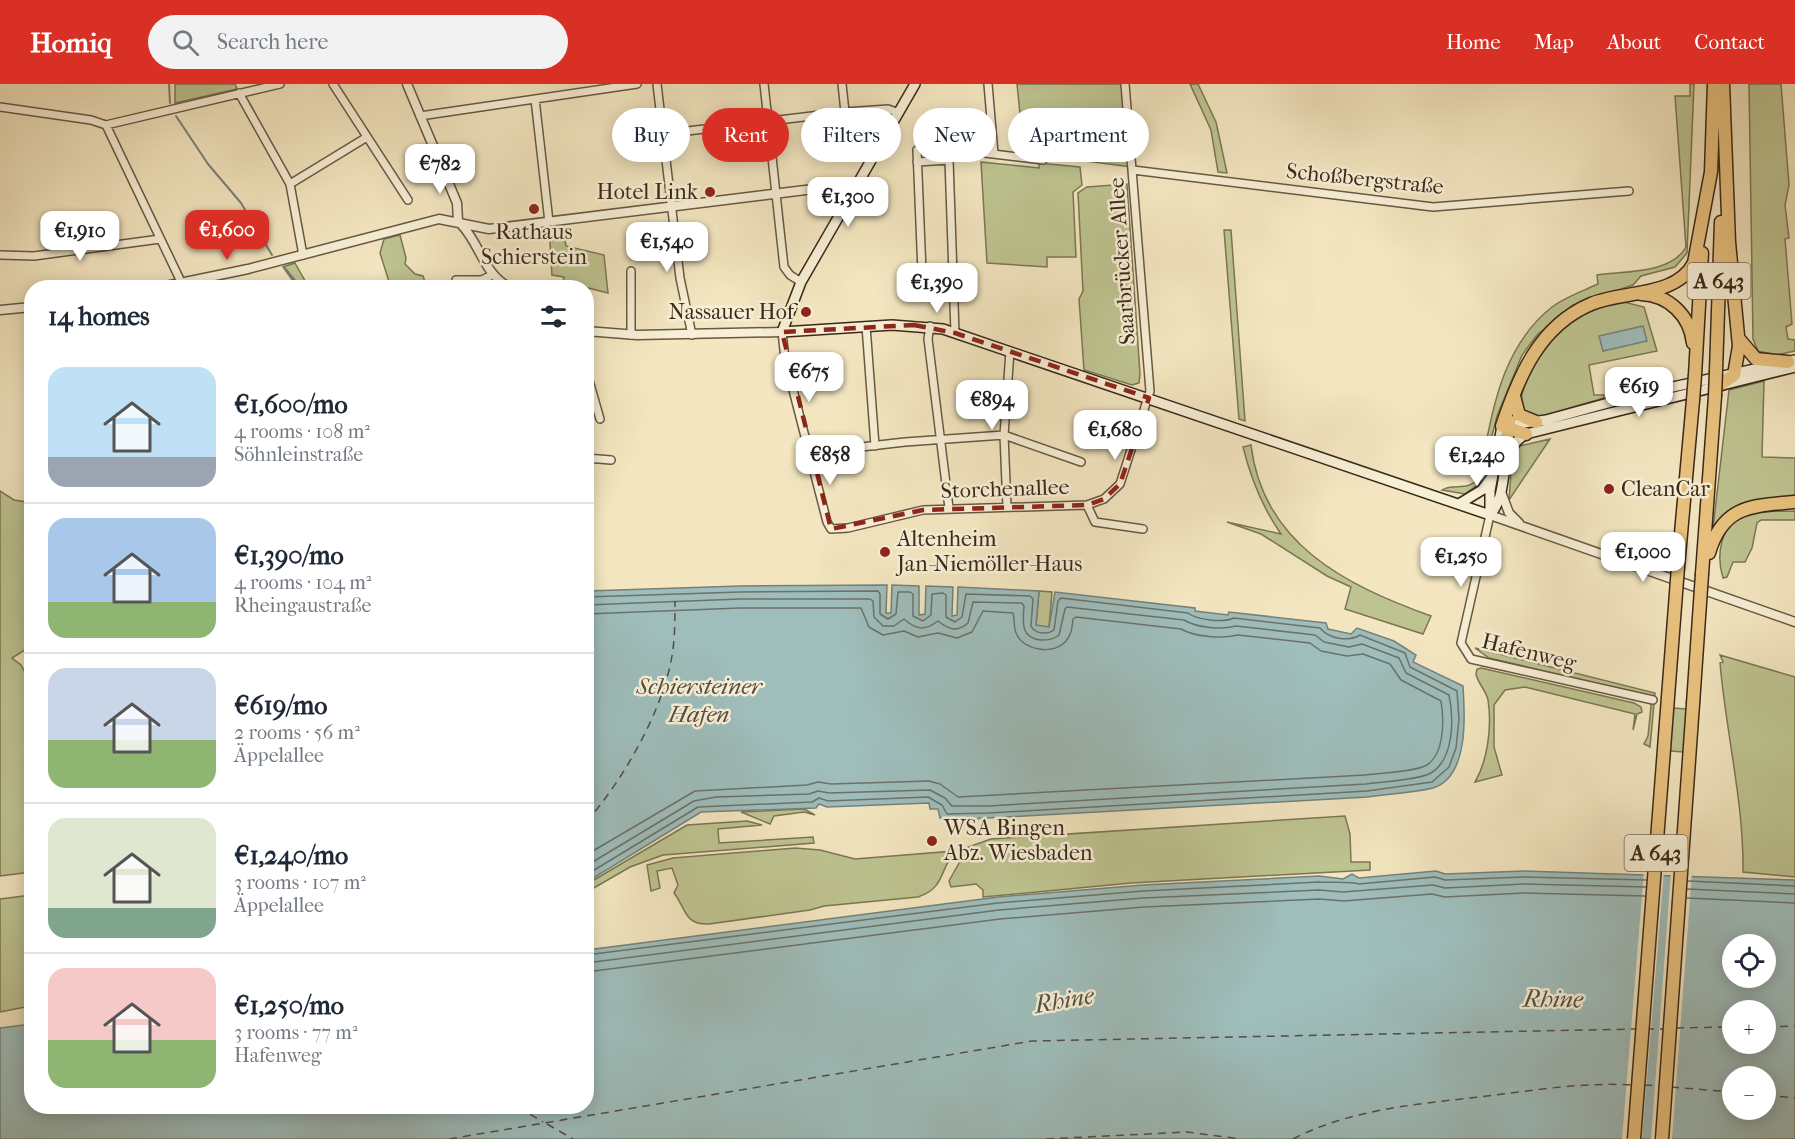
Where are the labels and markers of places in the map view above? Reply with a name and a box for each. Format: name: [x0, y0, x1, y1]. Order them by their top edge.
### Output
pin: €782: [404, 144, 476, 195]
pin: €1,300: [799, 177, 897, 228]
place label: Hotel Link: [597, 179, 699, 205]
marker: Hotel Link: [703, 185, 717, 199]
marker: Rathaus Schierstein: [527, 202, 541, 216]
pin: €1,600: [178, 210, 276, 261]
pin: €1,910: [31, 211, 129, 262]
place label: Rathaus Schierstein: [481, 219, 587, 270]
pin: €1,540: [618, 222, 716, 273]
pin: €1,390: [888, 263, 986, 314]
place label: Nassauer Hof: [669, 299, 799, 325]
marker: Nassauer Hof: [799, 305, 813, 319]
pin: €675: [773, 352, 845, 403]
pin: €619: [1603, 367, 1675, 418]
pin: €894: [956, 380, 1028, 431]
pin: €1,680: [1066, 410, 1164, 461]
pin: €858: [794, 435, 866, 486]
pin: €1,240: [1428, 436, 1526, 487]
place label: CleanCar: [1621, 476, 1711, 502]
marker: CleanCar: [1602, 482, 1616, 496]
place label: Altenheim Jan-Niemöller-Haus: [895, 526, 1082, 577]
pin: €1,000: [1594, 532, 1692, 583]
pin: €1,250: [1412, 537, 1510, 588]
marker: Altenheim Jan-Niemöller-Haus: [878, 545, 892, 559]
place label: WSA Bingen Abz. Wiesbaden: [943, 815, 1093, 866]
marker: WSA Bingen Abz. Wiesbaden: [925, 834, 939, 848]

